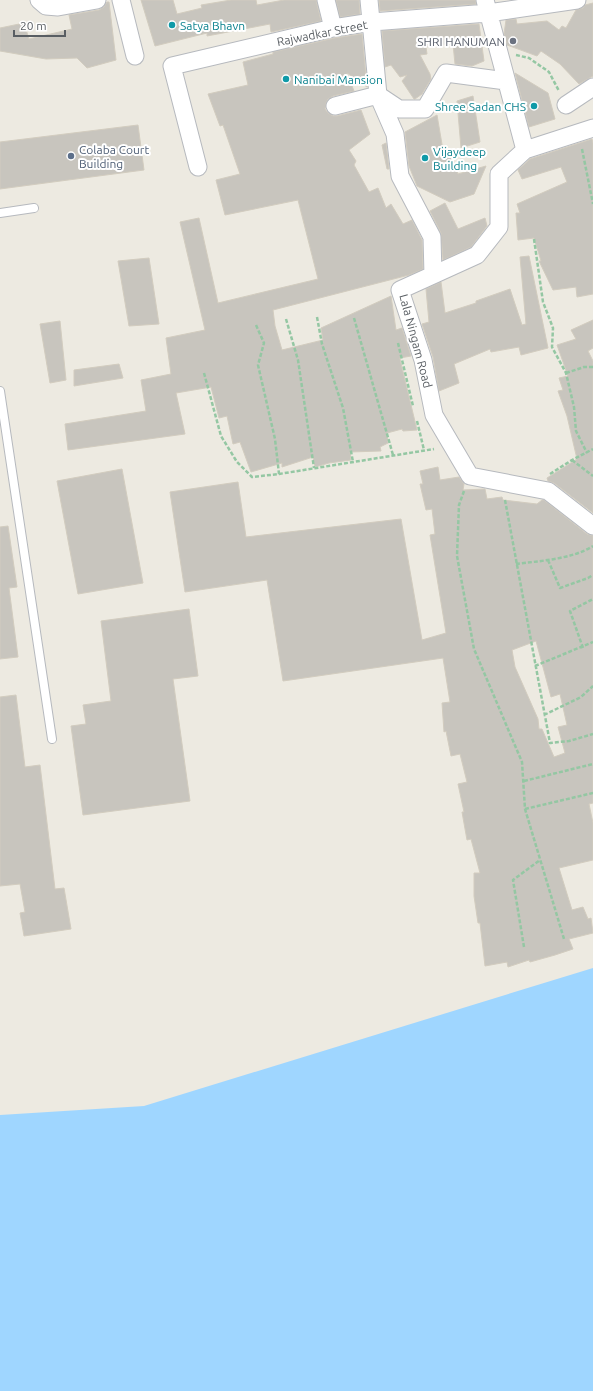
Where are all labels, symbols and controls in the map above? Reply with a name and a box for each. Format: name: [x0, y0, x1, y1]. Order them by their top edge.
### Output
scale bar: [14, 12, 65, 38]
street label: Rajwadkar Street: [276, 18, 369, 48]
text: 20 m: [20, 19, 47, 32]
place label: Satya Bhavn: [180, 19, 245, 32]
marker: Satya Bhavn: [167, 20, 177, 30]
place label: SHRI HANUMAN: [417, 35, 505, 48]
marker: SHRI HANUMAN: [508, 36, 518, 46]
place label: Nanibai Mansion: [294, 73, 383, 86]
marker: Nanibai Mansion: [281, 74, 291, 84]
place label: Shree Sadan CHS: [435, 100, 526, 113]
marker: Shree Sadan CHS: [529, 101, 539, 111]
place label: Colaba Court Building: [79, 143, 149, 170]
place label: Vijaydeep Building: [433, 145, 486, 172]
marker: Colaba Court Building: [66, 151, 76, 161]
marker: Vijaydeep Building: [420, 153, 430, 163]
street label: Lala Ningam Road: [397, 293, 435, 389]

